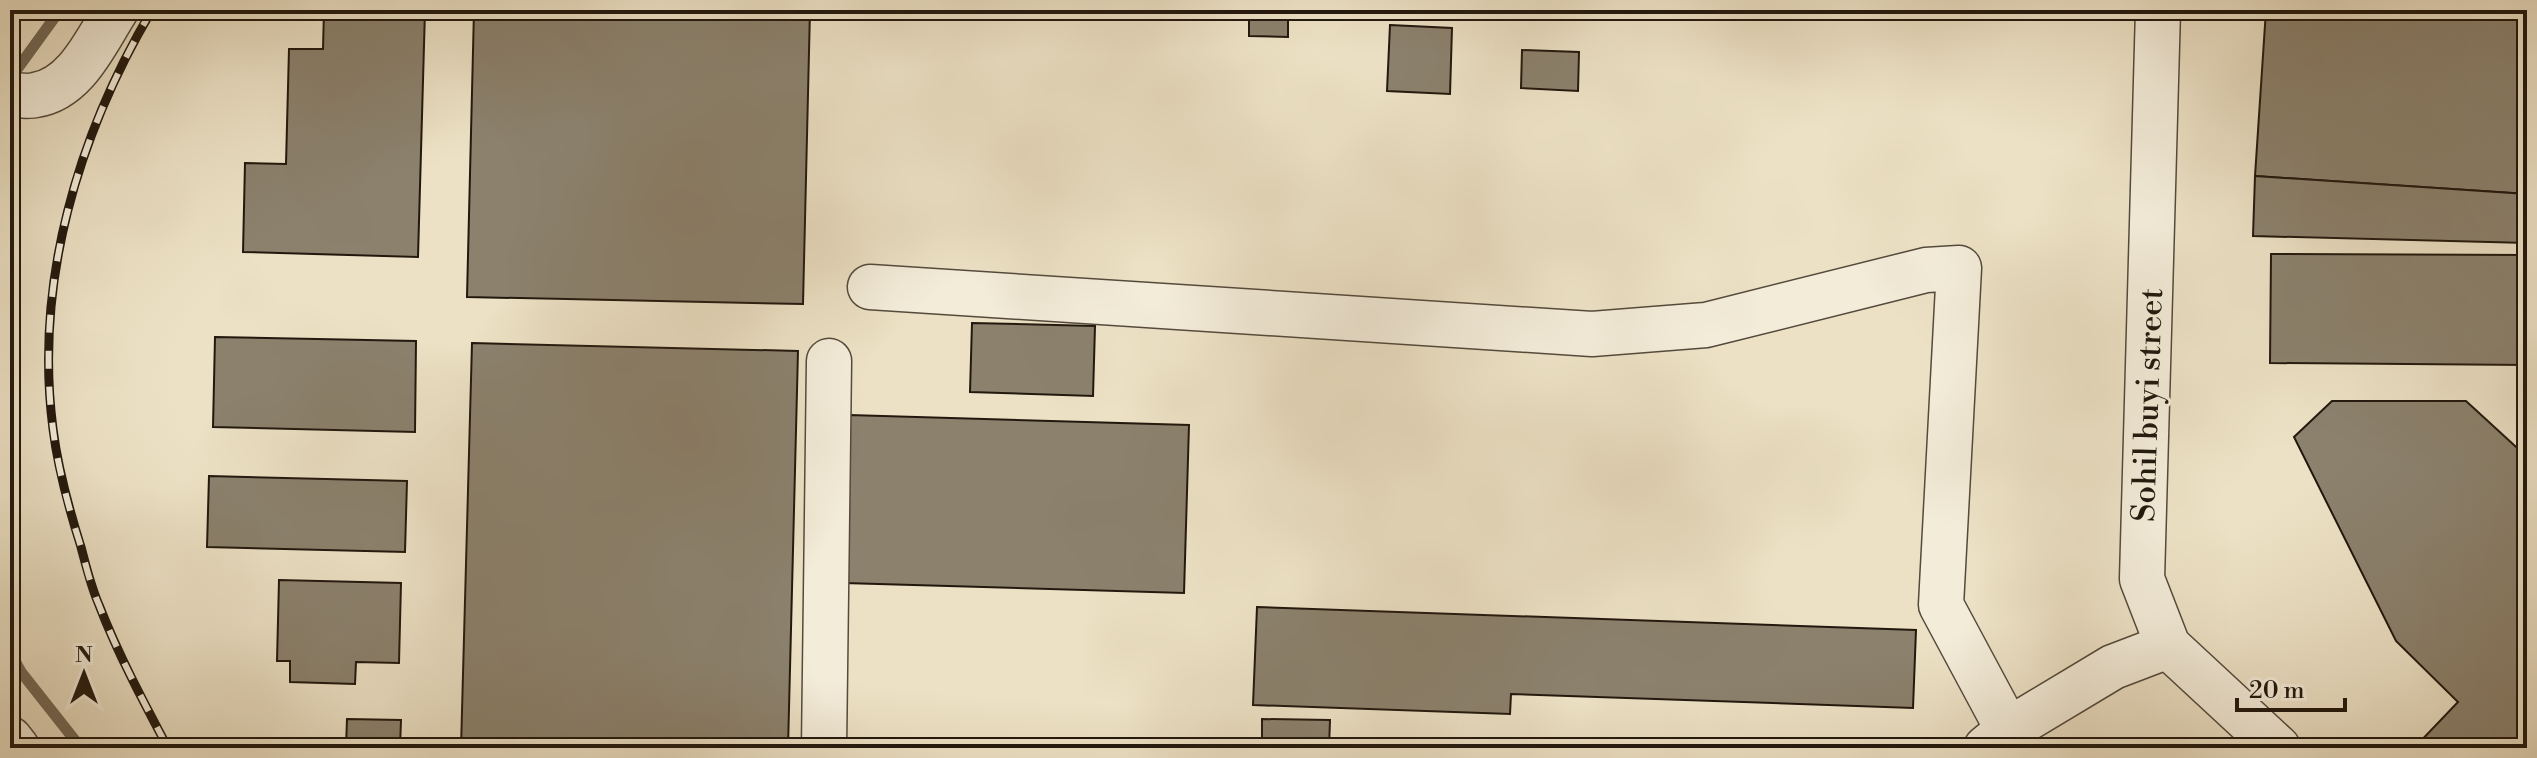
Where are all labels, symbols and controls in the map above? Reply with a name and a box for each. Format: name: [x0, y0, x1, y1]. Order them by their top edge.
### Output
street label: Sohil buyi street: [2124, 287, 2172, 523]
north arrow: [44, 634, 124, 714]
text: N: [75, 642, 93, 669]
scale bar: [2237, 662, 2345, 712]
text: 20 m: [2249, 676, 2305, 706]

